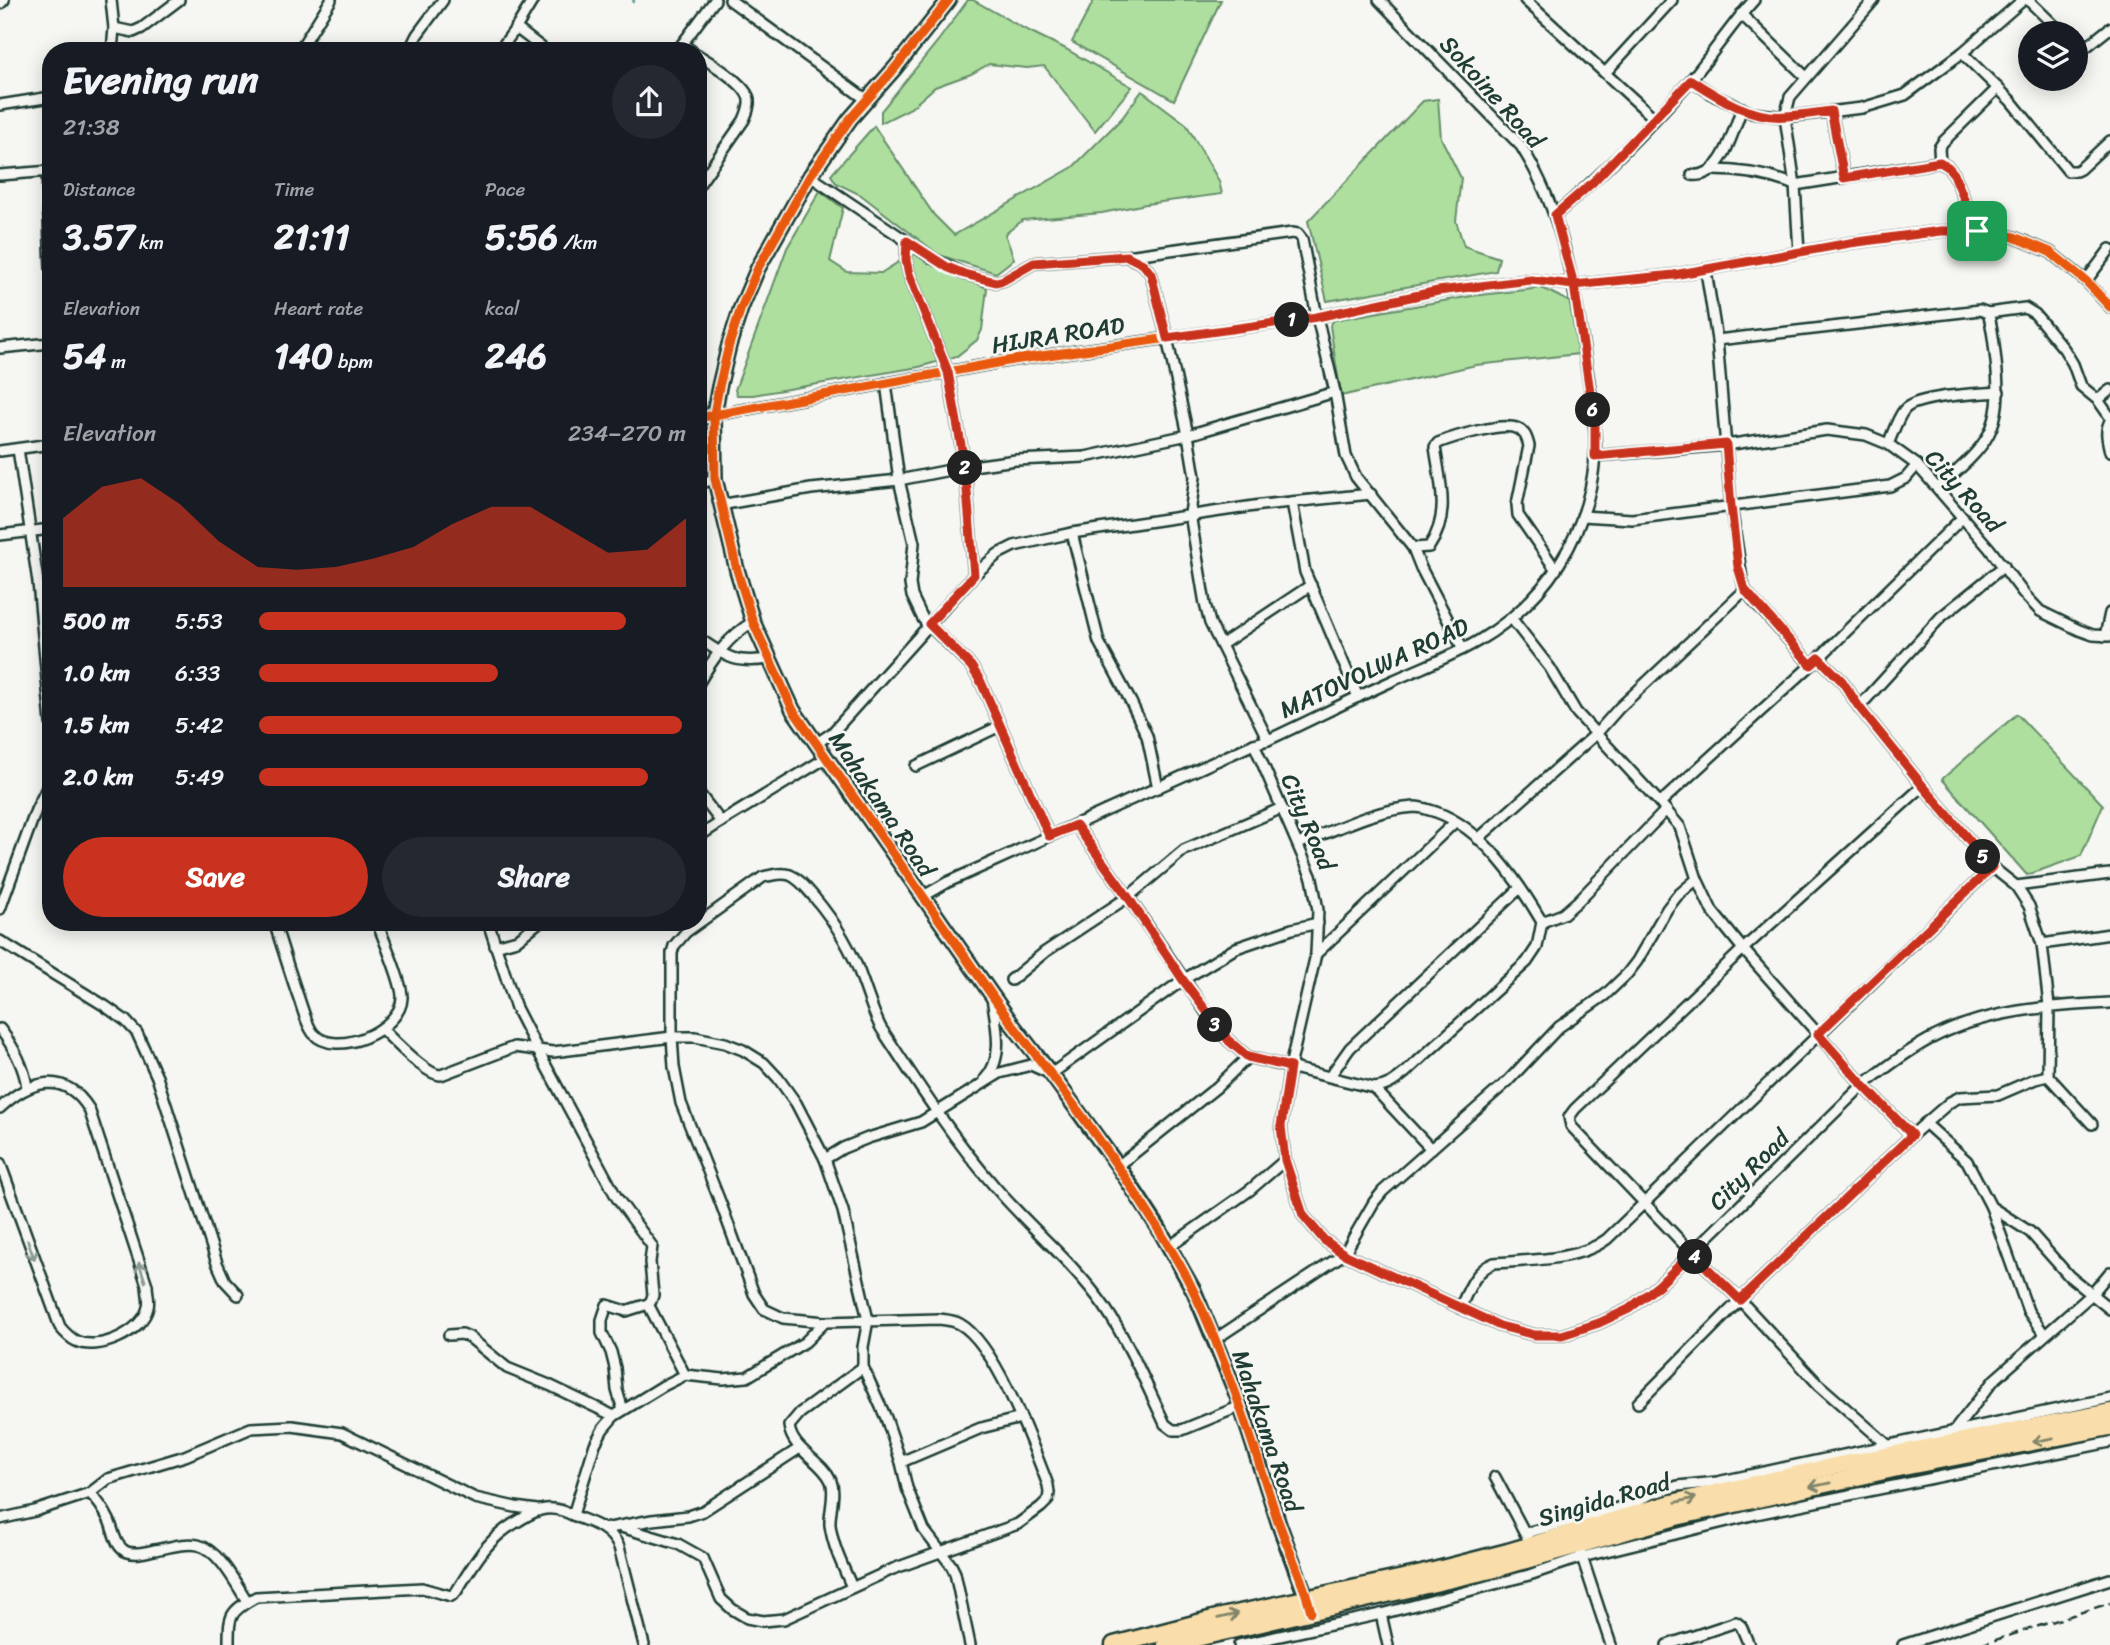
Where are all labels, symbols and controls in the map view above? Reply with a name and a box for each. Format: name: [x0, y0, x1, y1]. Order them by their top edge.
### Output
map controls: [2018, 21, 2088, 91]
button: layers: [2018, 21, 2088, 91]
street label: Sokoine Road: [1429, 25, 1556, 160]
text: Evening run: [63, 47, 259, 114]
button: share: [612, 65, 686, 139]
text: 21:38: [63, 107, 120, 148]
text: Distance: [63, 173, 135, 206]
text: Time: [274, 173, 314, 206]
text: Pace: [485, 173, 525, 206]
pin: [1947, 201, 2007, 261]
text: 3.57: [63, 206, 134, 268]
text: 21:11: [274, 206, 350, 268]
text: 5:56: [485, 206, 558, 268]
icon: arrive: [1958, 212, 1996, 250]
text: km: [134, 226, 164, 259]
text: /km: [558, 226, 597, 259]
text: Elevation: [63, 292, 140, 325]
text: Heart rate: [274, 292, 363, 325]
text: kcal: [485, 292, 520, 325]
pin: 1: [1274, 302, 1310, 338]
text: 1: [1287, 303, 1296, 336]
street label: HIJRA ROAD: [988, 304, 1128, 366]
text: 54: [63, 325, 106, 387]
text: 140: [274, 325, 333, 387]
text: 246: [485, 325, 547, 387]
text: m: [106, 345, 126, 378]
text: bpm: [333, 345, 373, 378]
pin: 6: [1576, 392, 1610, 428]
text: 6: [1587, 393, 1598, 426]
text: Elevation: [63, 413, 156, 454]
text: 234–270 m: [568, 413, 686, 454]
street label: City Road: [1914, 439, 2015, 544]
pin: 2: [948, 450, 982, 486]
text: 2: [959, 451, 970, 484]
text: 500 m: [63, 601, 130, 642]
text: 5:53: [175, 601, 223, 642]
street label: MATOVOLWA ROAD: [1272, 605, 1476, 730]
text: 1.0 km: [63, 653, 130, 694]
text: 6:33: [175, 653, 220, 694]
text: 1.5 km: [63, 705, 130, 746]
text: 5:42: [175, 705, 224, 746]
street label: Mahakama Road: [817, 722, 948, 888]
text: 2.0 km: [63, 757, 134, 798]
text: 5:49: [175, 757, 225, 798]
street label: City Road: [1269, 767, 1348, 879]
button: Save: [63, 837, 368, 917]
button: Share: [382, 837, 686, 917]
pin: 5: [1966, 840, 2000, 874]
text: 5: [1977, 840, 1988, 873]
pin: 3: [1198, 1007, 1232, 1042]
text: 3: [1209, 1008, 1220, 1041]
street label: City Road: [1698, 1118, 1801, 1221]
one-way arrow: [26, 1239, 38, 1261]
pin: 4: [1678, 1240, 1712, 1274]
text: 4: [1689, 1240, 1700, 1273]
one-way arrow: [135, 1262, 148, 1284]
street label: Mahakama Road: [1220, 1344, 1315, 1520]
one-way arrow: [2032, 1433, 2055, 1447]
street label: Singida Road: [1533, 1460, 1677, 1539]
one-way arrow: [1809, 1479, 1832, 1493]
one-way arrow: [1674, 1493, 1697, 1506]
one-way arrow: [1216, 1609, 1239, 1622]

